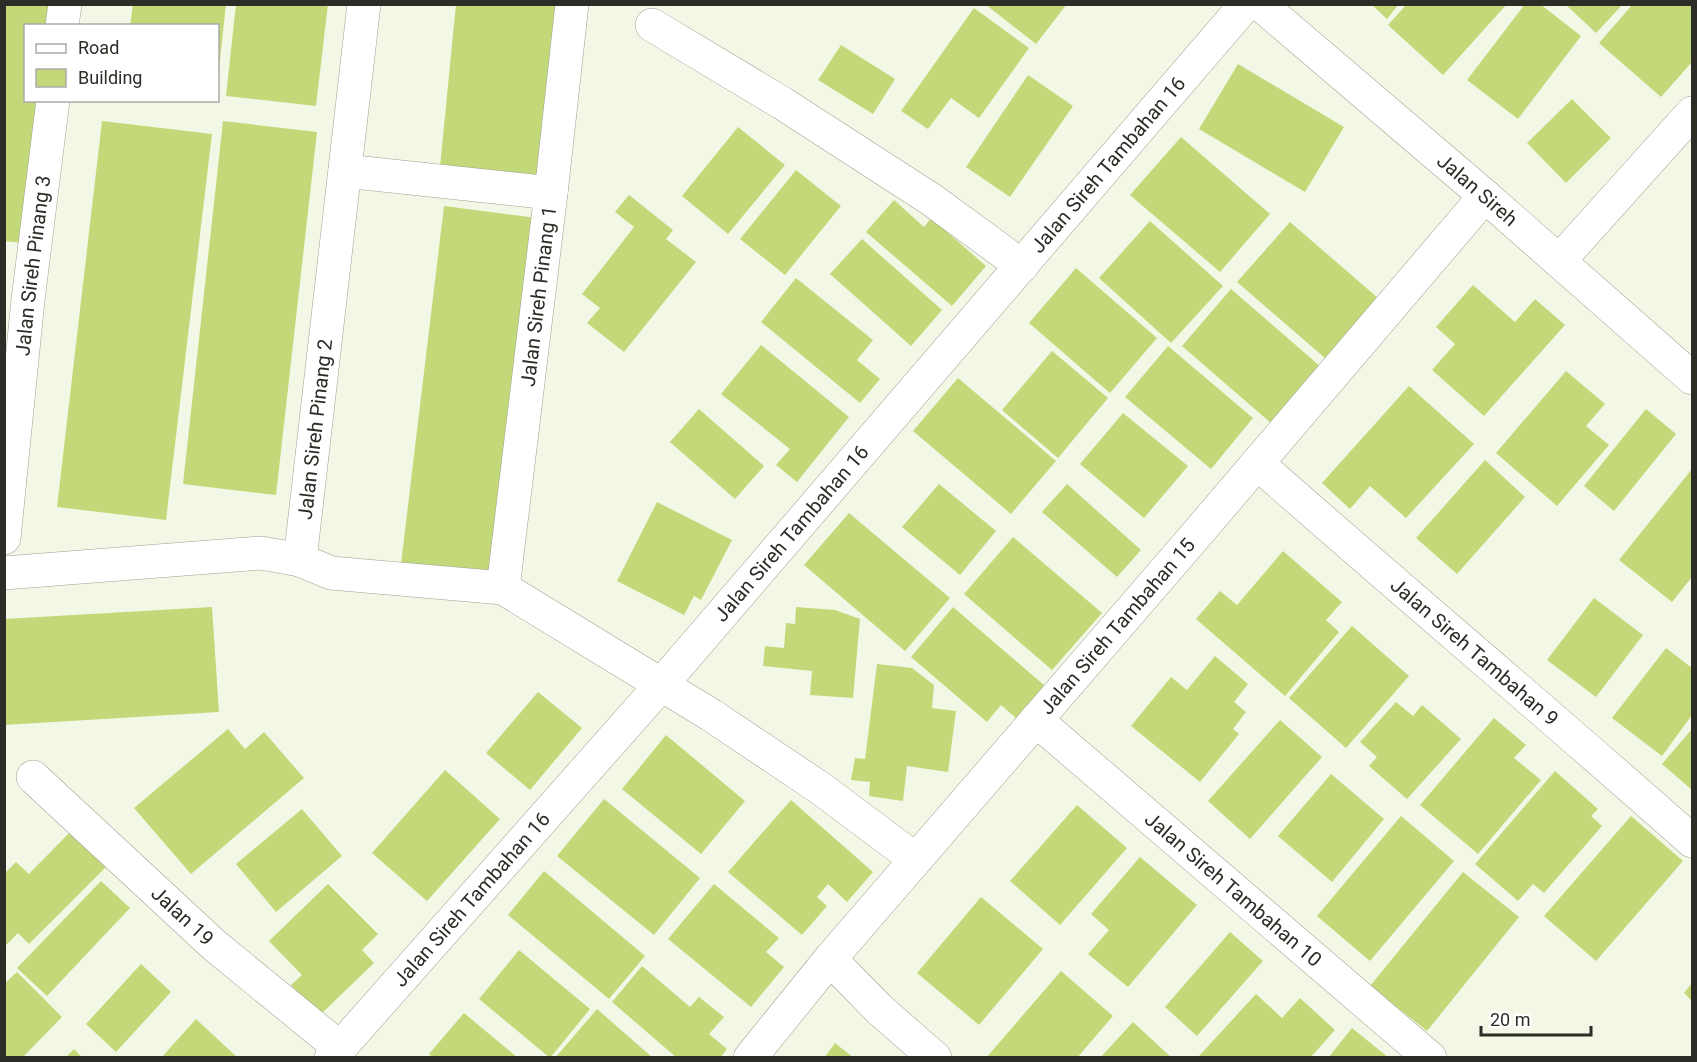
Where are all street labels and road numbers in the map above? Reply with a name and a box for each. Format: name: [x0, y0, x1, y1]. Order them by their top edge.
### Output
street label: Jalan Sireh Tambahan 16: [1026, 71, 1190, 258]
street label: Jalan Sireh: [1432, 148, 1523, 231]
street label: Jalan Sireh Pinang 3: [10, 174, 55, 357]
street label: Jalan Sireh Pinang 1: [516, 205, 561, 388]
street label: Jalan Sireh Pinang 2: [293, 338, 337, 521]
street label: Jalan Sireh Tambahan 16: [709, 440, 874, 627]
street label: Jalan Sireh Tambahan 15: [1035, 533, 1200, 719]
street label: Jalan Sireh Tambahan 9: [1386, 573, 1563, 731]
street label: Jalan Sireh Tambahan 16: [388, 807, 555, 991]
street label: Jalan Sireh Tambahan 10: [1140, 807, 1327, 972]
street label: Jalan 19: [146, 881, 219, 951]

